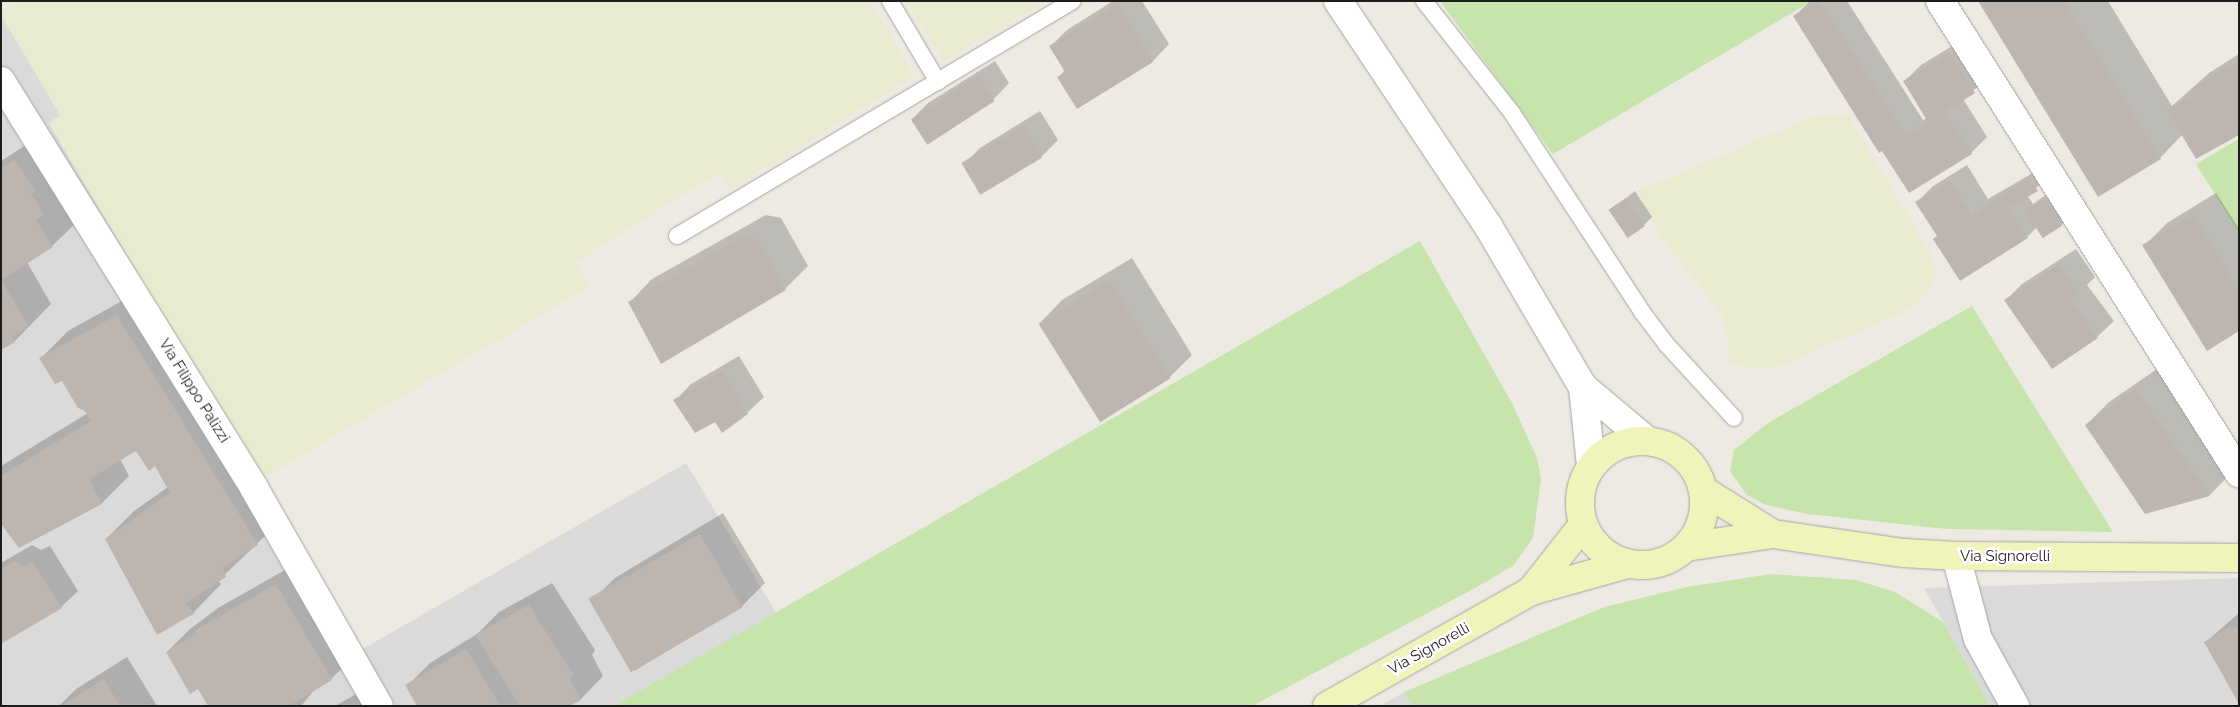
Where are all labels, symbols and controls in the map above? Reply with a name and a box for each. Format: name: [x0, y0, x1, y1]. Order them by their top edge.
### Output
street label: Via Filippo Palizzi: [155, 336, 233, 446]
street label: Via Signorelli: [1960, 548, 2050, 566]
street label: Via Signorelli: [1385, 619, 1473, 679]

